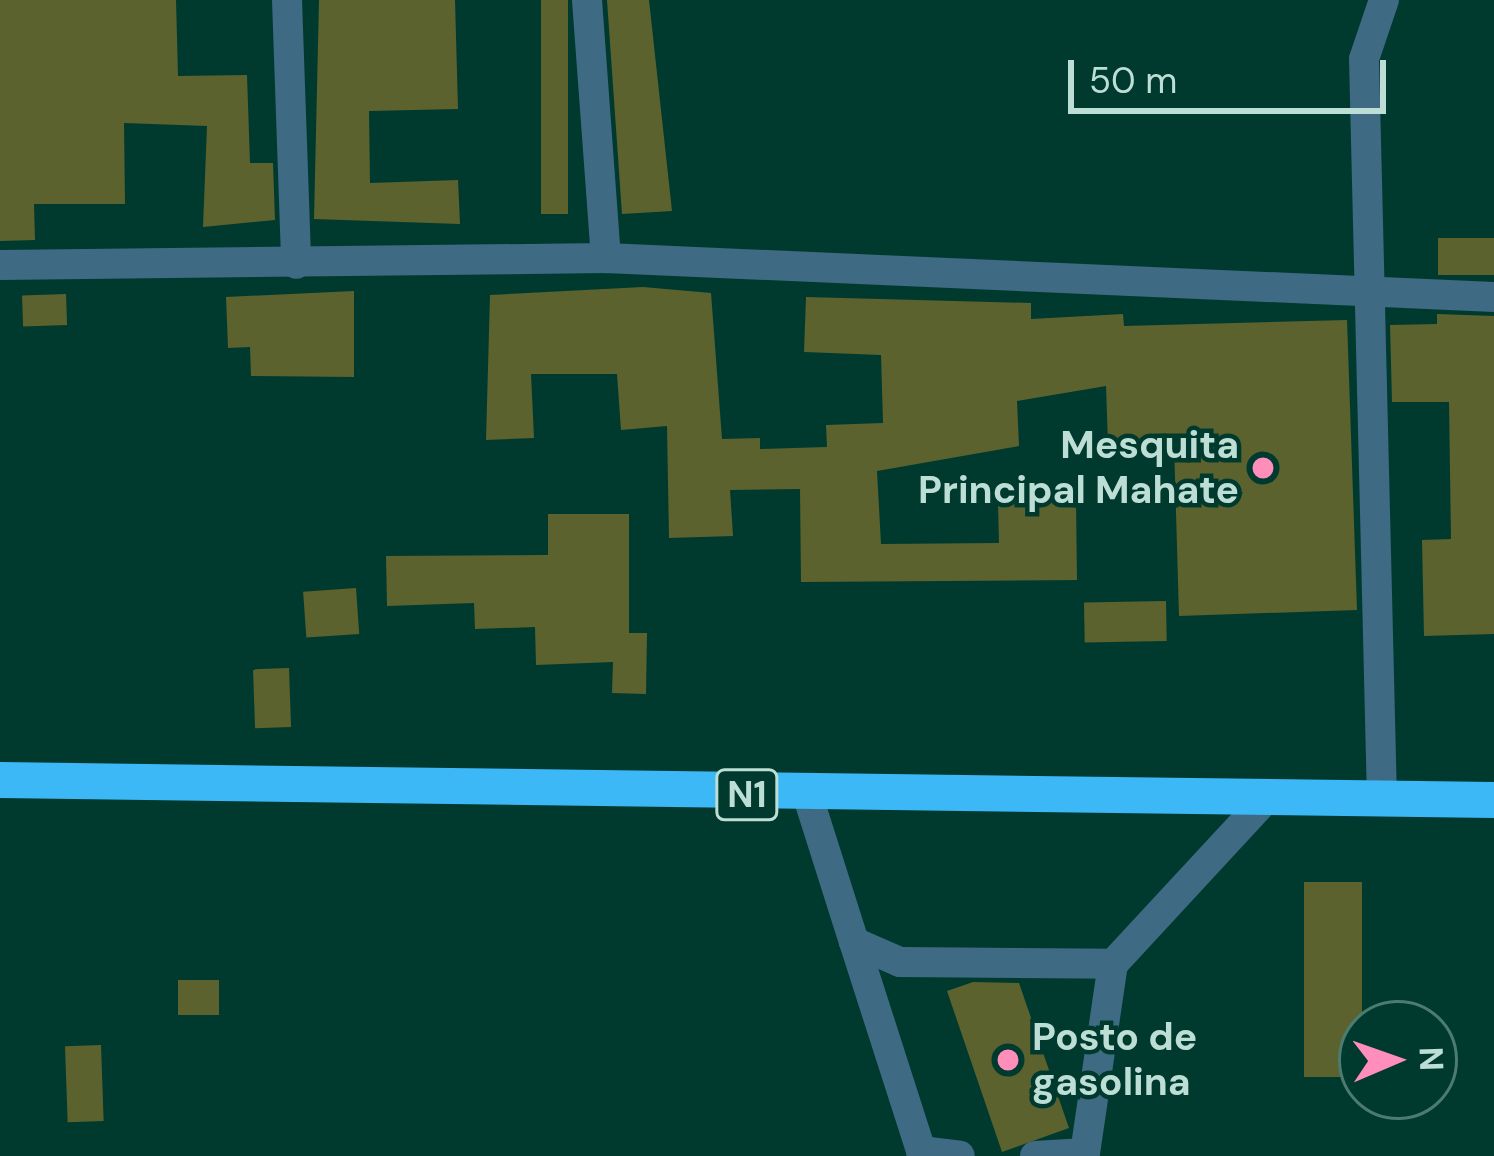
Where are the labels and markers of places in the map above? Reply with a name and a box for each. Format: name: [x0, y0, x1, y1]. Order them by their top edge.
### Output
place label: Mesquita Principal Mahate: [918, 423, 1239, 514]
marker: Mesquita Principal Mahate: [1250, 455, 1276, 481]
place label: Posto de gasolina: [1032, 1015, 1197, 1106]
marker: Posto de gasolina: [995, 1047, 1021, 1073]

